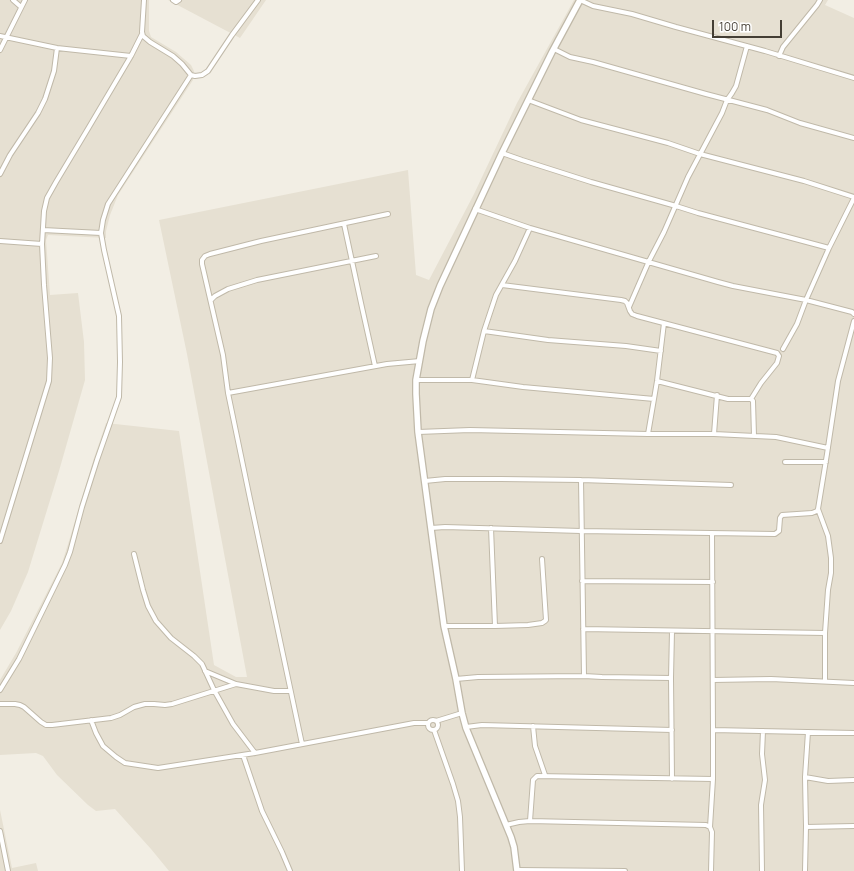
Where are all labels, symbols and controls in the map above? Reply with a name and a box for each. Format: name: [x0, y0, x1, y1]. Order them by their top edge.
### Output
scale bar: [714, 12, 784, 38]
text: 100 m: [719, 18, 751, 35]

